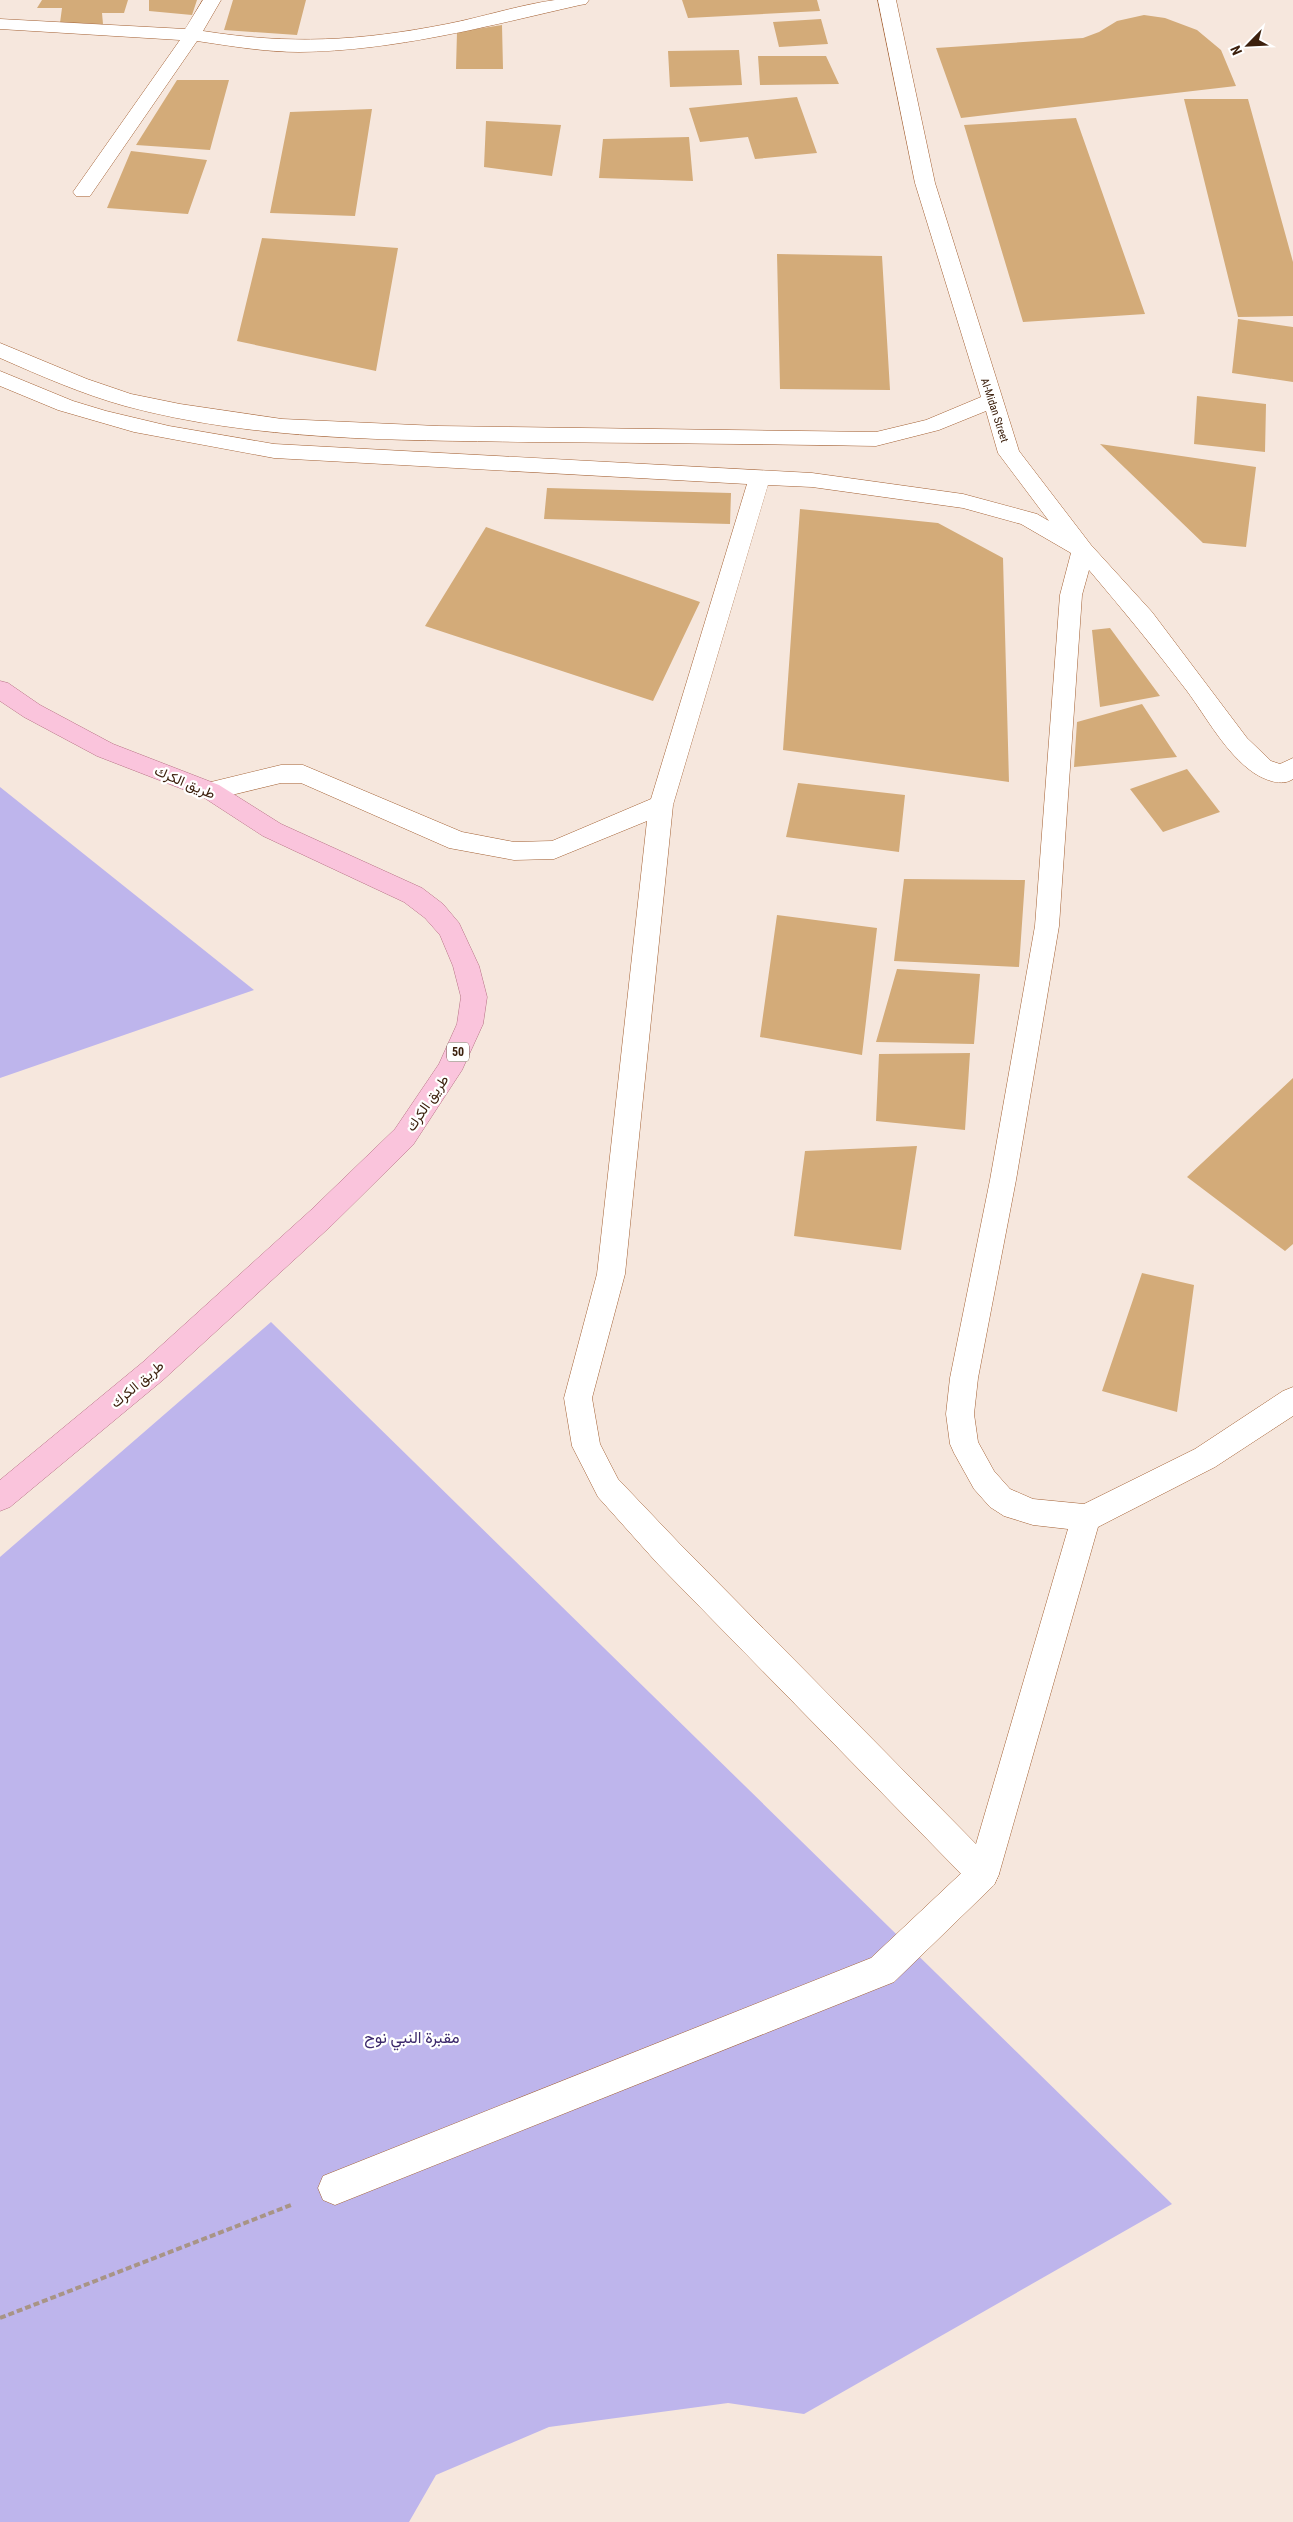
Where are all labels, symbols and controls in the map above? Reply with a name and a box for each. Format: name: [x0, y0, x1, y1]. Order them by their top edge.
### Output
north arrow: [1223, 20, 1273, 70]
text: N: [1227, 43, 1245, 57]
street label: AI-Midan Street: [978, 376, 1011, 444]
street label: طريق الكرك: [152, 762, 218, 803]
road number: 50: [447, 1042, 469, 1062]
street label: طريق الكرك: [402, 1072, 452, 1135]
street label: طريق الكرك: [107, 1357, 167, 1411]
park label: مقبرة النبي نوح: [364, 2028, 460, 2051]

